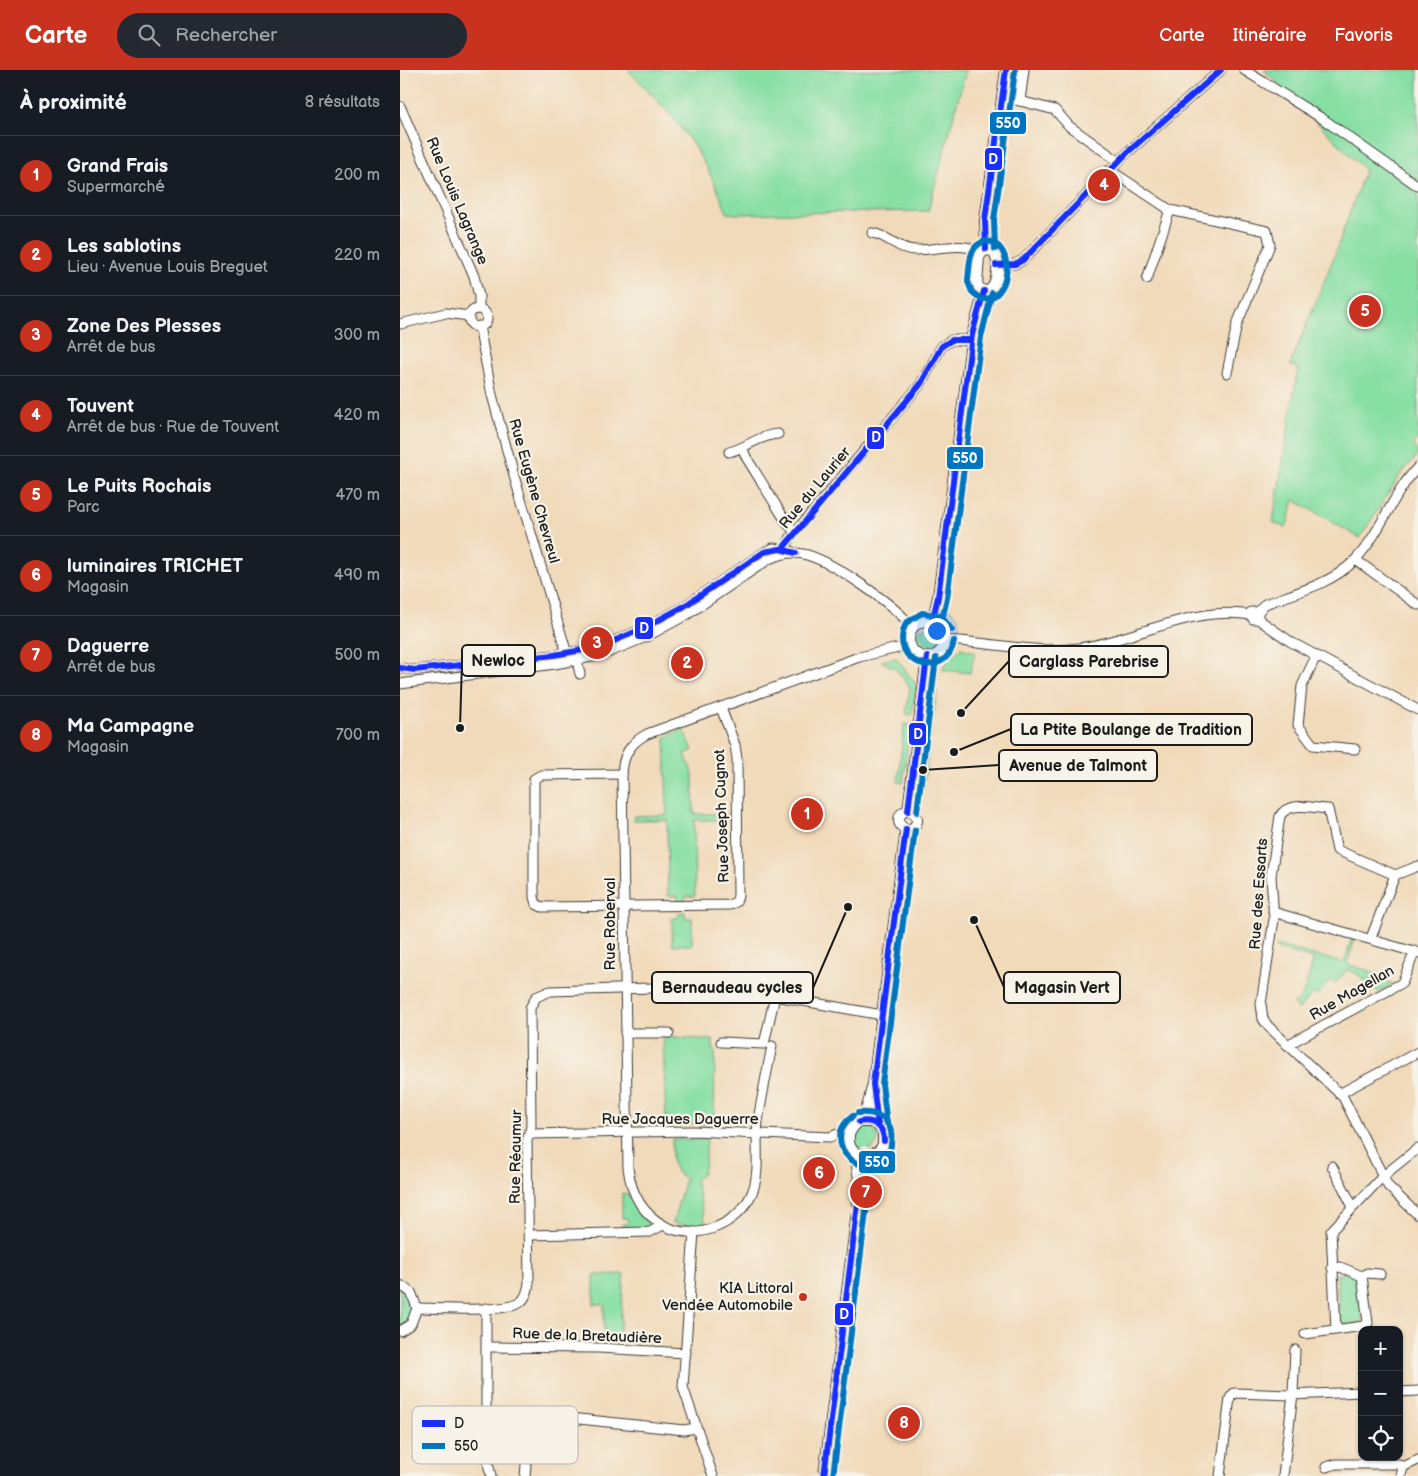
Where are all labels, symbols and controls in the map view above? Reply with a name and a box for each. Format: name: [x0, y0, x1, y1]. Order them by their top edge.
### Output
search box: [117, 13, 467, 58]
text: Carte: [25, 21, 87, 50]
icon: search: [135, 21, 163, 49]
text: Rechercher: [175, 24, 277, 47]
text: Carte: [1159, 25, 1205, 46]
text: Itinéraire: [1233, 25, 1306, 46]
text: Favoris: [1334, 25, 1393, 46]
text: À proximité: [20, 90, 127, 115]
text: 8 résultats: [305, 93, 380, 112]
line badge: 550: [989, 111, 1027, 135]
text: 550: [996, 115, 1021, 132]
street label: Rue Louis Lagrange: [422, 134, 493, 268]
line badge: D: [984, 147, 1003, 171]
text: D: [988, 151, 998, 168]
text: Grand Frais: [67, 155, 168, 178]
text: 1: [33, 166, 39, 185]
text: 200 m: [334, 166, 380, 185]
pin: 4: [1088, 166, 1120, 204]
text: Supermarché: [67, 178, 165, 197]
text: Les sablotins: [67, 235, 181, 258]
text: 2: [31, 246, 41, 265]
text: 220 m: [334, 246, 380, 265]
text: Lieu · Avenue Louis Breguet: [67, 258, 268, 277]
pin: 5: [1349, 292, 1381, 330]
text: Zone Des Plesses: [67, 315, 221, 338]
text: 3: [31, 326, 41, 345]
text: 300 m: [334, 326, 380, 345]
text: Arrêt de bus: [67, 338, 156, 357]
text: Touvent: [67, 395, 134, 418]
text: 4: [31, 406, 41, 425]
text: 420 m: [334, 406, 380, 425]
street label: Rue Eugène Chevreul: [504, 416, 564, 566]
text: Arrêt de bus · Rue de Touvent: [67, 418, 279, 437]
line badge: D: [866, 426, 885, 450]
text: D: [871, 429, 881, 446]
street label: Rue du Laurier: [775, 443, 855, 533]
line badge: 550: [946, 446, 984, 470]
text: 550: [953, 450, 978, 467]
text: Le Puits Rochais: [67, 475, 211, 498]
text: 5: [31, 486, 41, 505]
text: 470 m: [335, 486, 380, 505]
text: Parc: [67, 498, 99, 517]
text: luminaires TRICHET: [67, 555, 243, 578]
text: 6: [31, 566, 41, 585]
text: 490 m: [334, 566, 380, 585]
text: Magasin: [67, 578, 129, 597]
line badge: D: [634, 616, 654, 640]
your location: [924, 618, 950, 644]
text: D: [639, 620, 649, 637]
pin: 3: [581, 624, 613, 662]
text: Daguerre: [67, 635, 149, 658]
pin: 2: [671, 644, 703, 682]
callout: Newloc: [462, 645, 535, 676]
text: 7: [32, 646, 40, 665]
text: 500 m: [334, 646, 380, 665]
callout: Carglass Parebrise: [1009, 646, 1168, 677]
text: Newloc: [471, 652, 525, 671]
text: Carglass Parebrise: [1019, 653, 1159, 672]
text: Arrêt de bus: [67, 658, 156, 677]
callout: La Ptite Boulange de Tradition: [1011, 714, 1252, 745]
text: Ma Campagne: [67, 715, 194, 738]
text: La Ptite Boulange de Tradition: [1020, 721, 1242, 740]
line badge: D: [908, 722, 927, 746]
text: 8: [31, 726, 41, 745]
text: 700 m: [336, 726, 380, 745]
text: D: [913, 726, 923, 743]
text: Magasin: [67, 738, 129, 757]
street label: Rue Joseph Cugnot: [710, 748, 734, 883]
callout: Avenue de Talmont: [999, 750, 1157, 781]
text: Avenue de Talmont: [1008, 757, 1147, 776]
pin: 1: [791, 795, 823, 833]
street label: Rue des Essarts: [1246, 837, 1272, 950]
street label: Rue Roberval: [601, 878, 620, 970]
street label: Rue Magellan: [1306, 961, 1398, 1025]
callout: Bernaudeau cycles: [652, 972, 813, 1003]
callout: Magasin Vert: [1004, 972, 1120, 1003]
text: Bernaudeau cycles: [662, 979, 802, 998]
text: Magasin Vert: [1014, 979, 1110, 998]
street label: Rue Réaumur: [506, 1109, 526, 1204]
street label: Rue Jacques Daguerre: [601, 1110, 759, 1129]
line badge: 550: [858, 1150, 896, 1174]
pin: 6: [803, 1154, 835, 1192]
text: 550: [865, 1154, 890, 1171]
pin: 7: [850, 1173, 882, 1211]
place label: KIA Littoral Vendée Automobile: [662, 1279, 793, 1315]
marker: KIA Littoral Vendée Automobile: [797, 1291, 809, 1303]
line badge: D: [834, 1302, 854, 1326]
text: D: [839, 1306, 849, 1323]
street label: Rue de la Bretaudière: [512, 1324, 662, 1348]
map controls: [1358, 1326, 1403, 1461]
button: +: [1358, 1326, 1403, 1371]
button: −: [1358, 1371, 1403, 1416]
pin: 8: [888, 1404, 920, 1442]
legend: [412, 1406, 578, 1464]
text: D: [454, 1415, 464, 1432]
button: locate: [1358, 1416, 1403, 1461]
text: 550: [454, 1438, 478, 1455]

